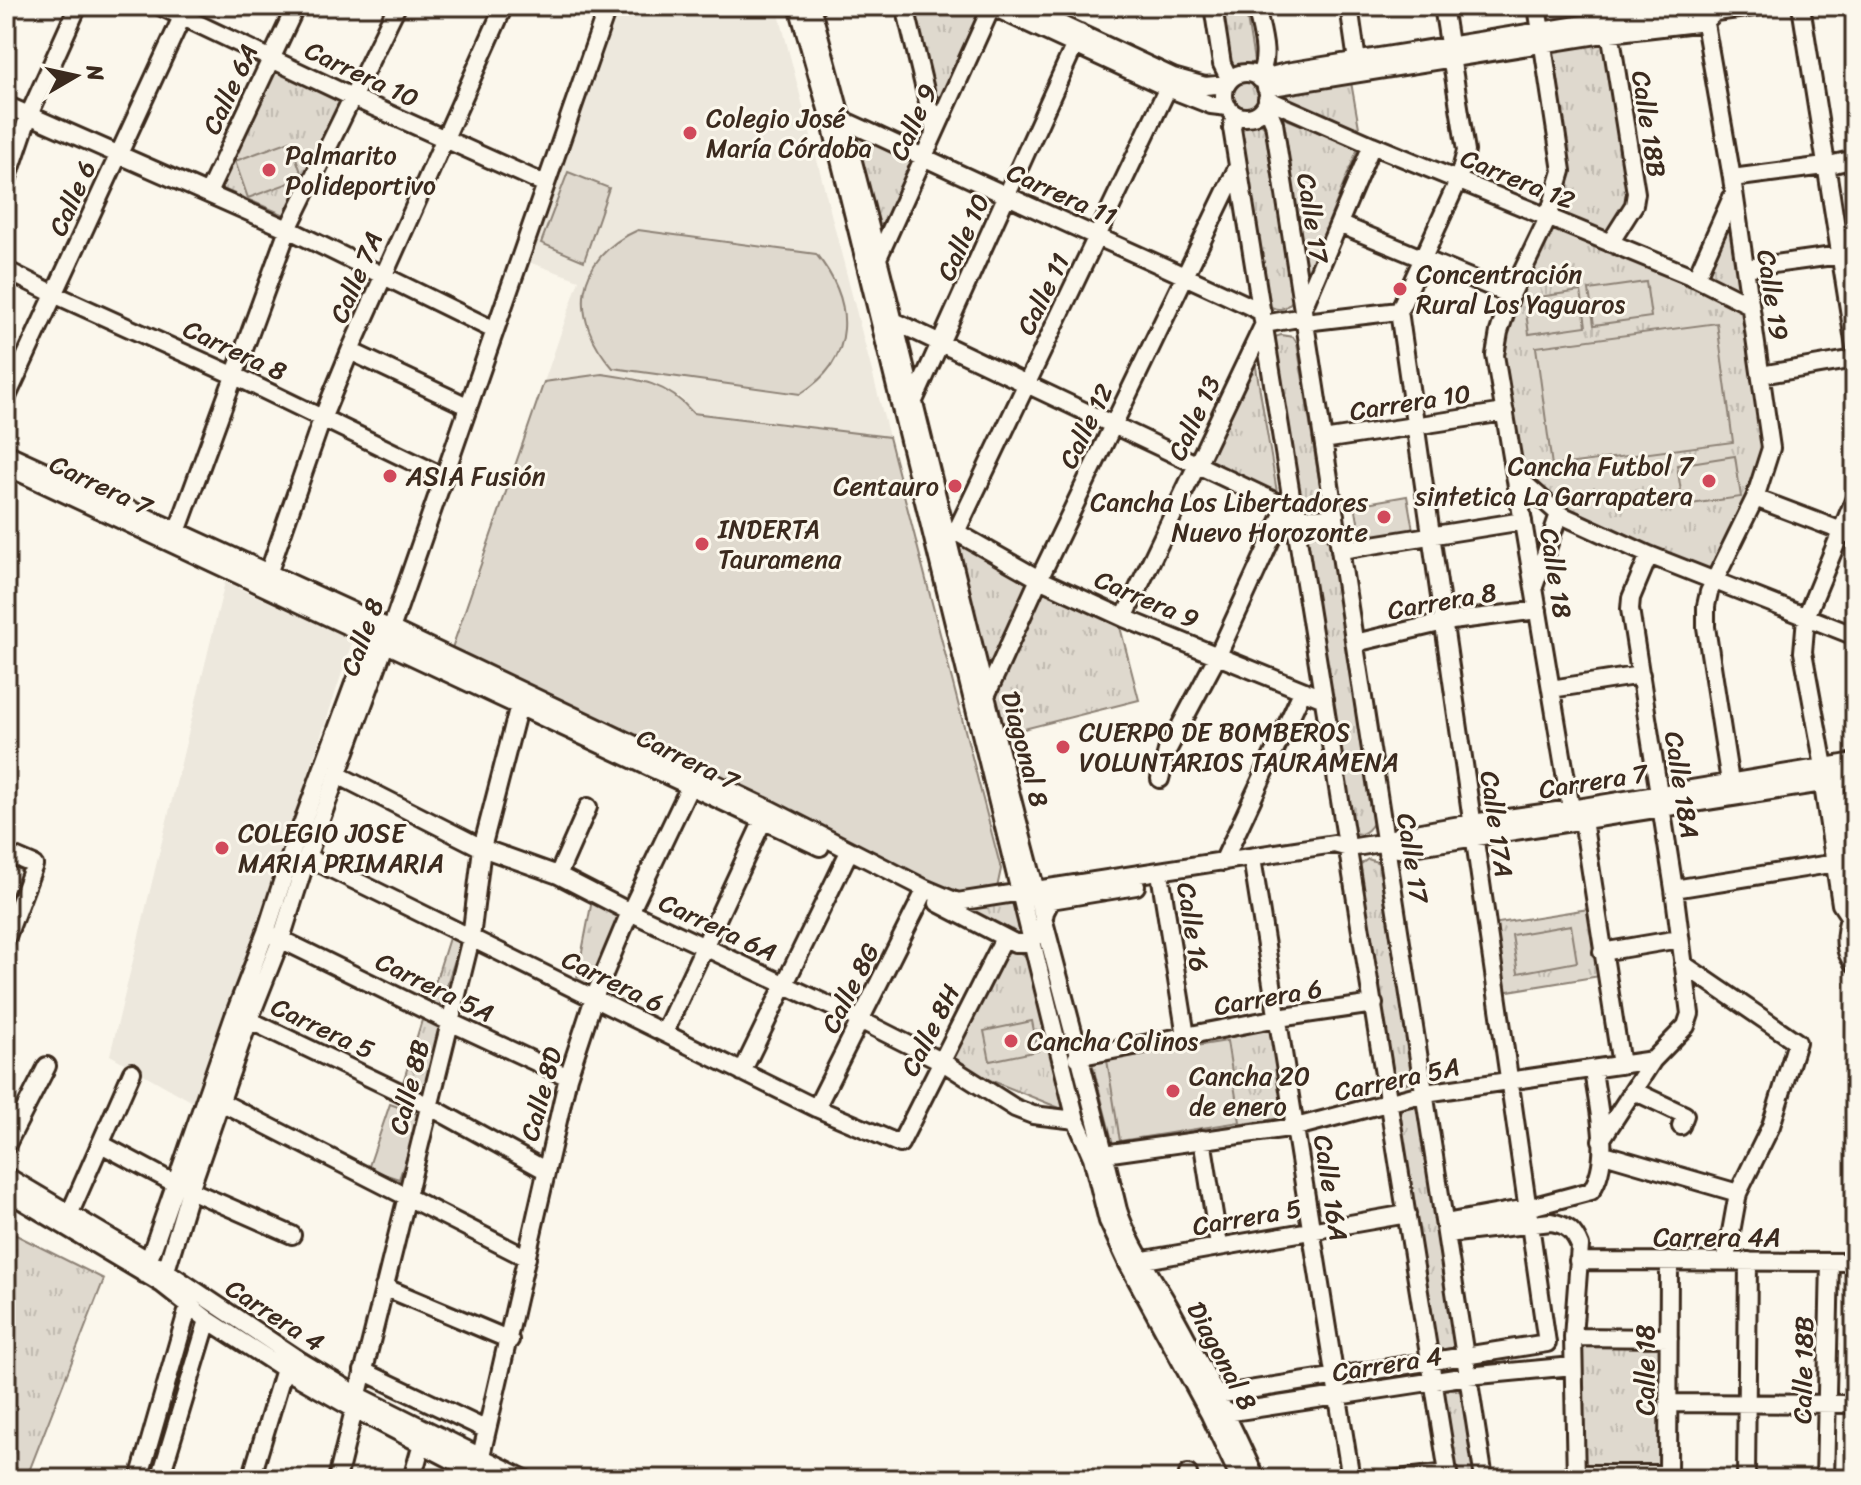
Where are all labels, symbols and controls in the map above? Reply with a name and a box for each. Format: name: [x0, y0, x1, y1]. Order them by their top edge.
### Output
street label: Carrera 10: [297, 27, 427, 121]
north arrow: [36, 36, 116, 116]
street label: Calle 6A: [189, 36, 271, 142]
text: N: [75, 61, 116, 84]
street label: Calle 18B: [1618, 67, 1680, 181]
street label: Calle 9: [876, 76, 950, 168]
place label: Colegio José María Córdoba: [706, 95, 872, 171]
marker: Colegio José María Córdoba: [681, 124, 699, 142]
place label: Palmarito Polideportivo: [285, 132, 436, 208]
street label: Carrera 12: [1453, 135, 1583, 223]
street label: Carrera 11: [999, 149, 1125, 239]
street label: Calle 6: [35, 153, 109, 243]
marker: Palmarito Polideportivo: [260, 161, 278, 179]
street label: Calle 17: [1283, 170, 1343, 268]
street label: Calle 10: [923, 186, 1003, 288]
street label: Calle 7A: [316, 224, 396, 330]
street label: Calle 11: [1003, 245, 1083, 343]
street label: Calle 19: [1743, 246, 1803, 344]
place label: Concentración Rural Los Yaguaros: [1416, 251, 1626, 327]
marker: Concentración Rural Los Yaguaros: [1391, 280, 1409, 298]
street label: Carrera 8: [175, 306, 295, 394]
street label: Calle 13: [1154, 368, 1234, 468]
street label: Carrera 10: [1346, 370, 1474, 434]
street label: Calle 12: [1046, 375, 1126, 477]
street label: Carrera 7: [42, 441, 162, 530]
place label: Cancha Futbol 7 sintetica La Garrapatera: [1414, 443, 1695, 519]
place label: ASIA Fusión: [405, 453, 546, 499]
place label: Centauro: [833, 463, 939, 509]
marker: ASIA Fusión: [381, 467, 399, 485]
marker: Cancha Futbol 7 sintetica La Garrapatera: [1700, 472, 1718, 490]
marker: Centauro: [946, 477, 964, 495]
place label: Cancha Los Libertadores Nuevo Horozonte: [1090, 479, 1369, 555]
place label: INDERTA Tauramena: [717, 506, 842, 582]
marker: Cancha Los Libertadores Nuevo Horozonte: [1375, 508, 1393, 526]
street label: Calle 18: [1526, 524, 1586, 622]
marker: INDERTA Tauramena: [693, 535, 711, 553]
street label: Carrera 9: [1087, 556, 1207, 642]
street label: Carrera 8: [1384, 569, 1501, 633]
street label: Calle 8: [327, 591, 397, 682]
street label: Diagonal 8: [987, 686, 1063, 813]
place label: CUERPO DE BOMBEROS VOLUNTARIOS TAURAMENA: [1079, 709, 1399, 785]
street label: Carrera 7: [629, 714, 749, 805]
street label: Calle 18A: [1651, 728, 1713, 842]
marker: CUERPO DE BOMBEROS VOLUNTARIOS TAURAMENA: [1054, 738, 1072, 756]
street label: Carrera 7: [1535, 749, 1653, 812]
street label: Calle 17A: [1467, 768, 1527, 880]
place label: COLEGIO JOSE MARIA PRIMARIA: [238, 810, 444, 886]
street label: Calle 17: [1383, 810, 1443, 908]
marker: COLEGIO JOSE MARIA PRIMARIA: [213, 839, 231, 857]
street label: Carrera 6A: [651, 879, 785, 975]
street label: Calle 16: [1163, 879, 1223, 975]
street label: Calle 8G: [808, 935, 892, 1041]
street label: Carrera 6: [554, 936, 672, 1026]
street label: Carrera 5A: [368, 938, 502, 1036]
street label: Carrera 6: [1210, 965, 1326, 1029]
street label: Calle 8H: [887, 975, 973, 1084]
street label: Carrera 5: [263, 984, 383, 1072]
place label: Cancha Colinos: [1027, 1018, 1199, 1064]
marker: Cancha Colinos: [1002, 1032, 1020, 1050]
street label: Calle 8B: [375, 1035, 443, 1139]
street label: Calle 8D: [506, 1042, 576, 1146]
street label: Carrera 5A: [1330, 1043, 1464, 1115]
place label: Cancha 20 de enero: [1189, 1053, 1310, 1129]
marker: Cancha 20 de enero: [1164, 1082, 1182, 1100]
street label: Calle 16A: [1300, 1131, 1362, 1245]
street label: Carrera 5: [1189, 1185, 1305, 1249]
street label: Carrera 4A: [1653, 1214, 1781, 1260]
street label: Carrera 4: [216, 1266, 334, 1364]
street label: Diagonal 8: [1174, 1293, 1270, 1419]
street label: Calle 18B: [1779, 1316, 1827, 1424]
street label: Calle 18: [1622, 1324, 1668, 1416]
street label: Carrera 4: [1329, 1333, 1445, 1395]

